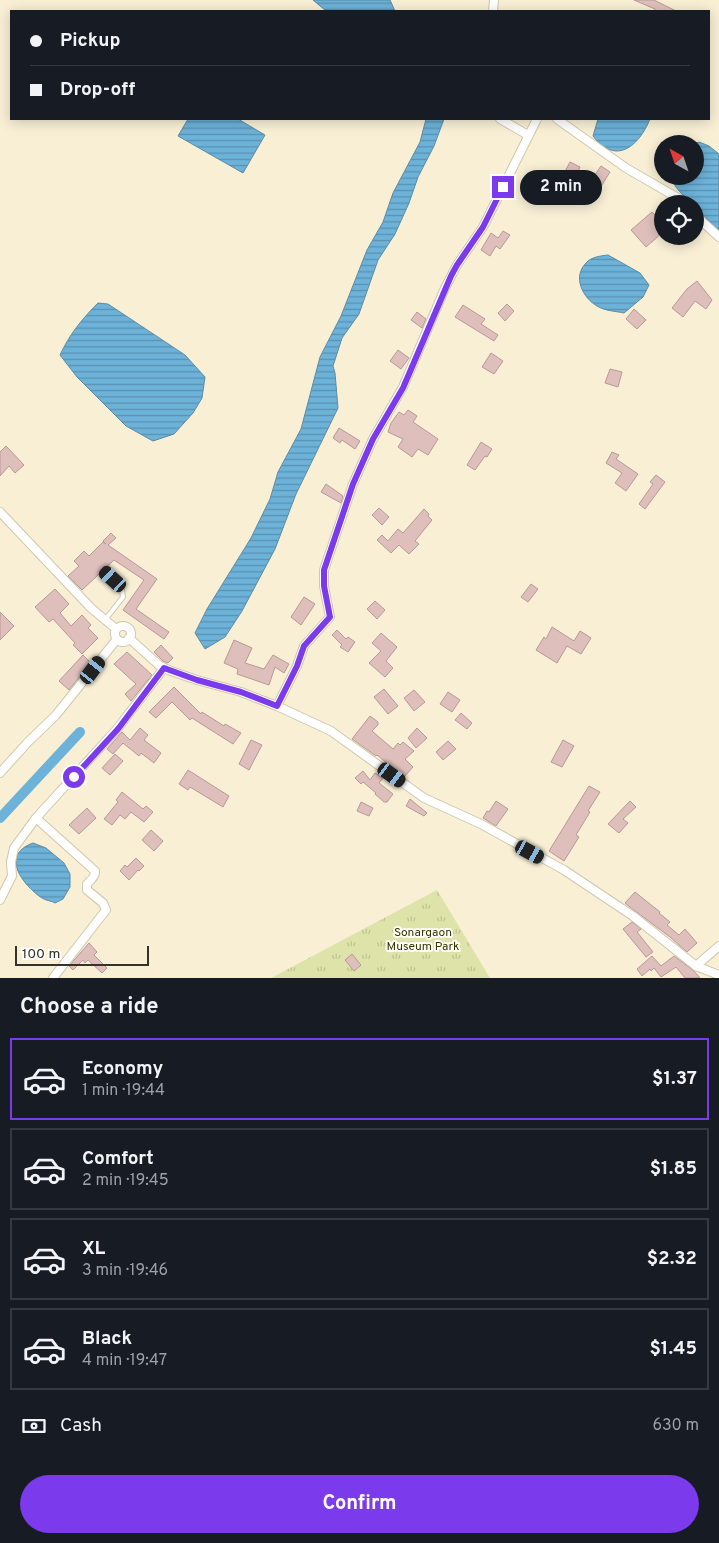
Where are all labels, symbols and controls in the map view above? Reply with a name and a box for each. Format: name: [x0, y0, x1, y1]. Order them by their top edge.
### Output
text: Pickup: [60, 29, 120, 53]
text: Drop-off: [60, 78, 135, 102]
north arrow: [654, 135, 704, 185]
map controls: [654, 135, 704, 245]
callout: 2 min: [520, 170, 603, 204]
route end: [492, 176, 514, 198]
text: 2 min: [540, 177, 582, 197]
button: locate: [654, 195, 704, 245]
car: [96, 563, 129, 595]
car: [77, 654, 108, 686]
car: [375, 760, 408, 790]
route start: [63, 766, 85, 788]
car: [513, 838, 546, 866]
park label: Sonargaon Museum Park: [387, 925, 459, 955]
scale bar: [15, 943, 149, 966]
text: 100 m: [22, 946, 60, 963]
text: Choose a ride: [20, 994, 158, 1021]
icon: car: [22, 1057, 67, 1102]
text: Economy: [82, 1057, 163, 1081]
text: $1.37: [652, 1067, 697, 1091]
text: 1 min · 19:44: [82, 1081, 165, 1101]
icon: car: [22, 1147, 67, 1192]
text: Comfort: [82, 1147, 154, 1171]
text: $1.85: [650, 1157, 697, 1181]
text: 2 min · 19:45: [82, 1171, 169, 1191]
icon: car: [22, 1237, 67, 1282]
text: XL: [82, 1237, 105, 1261]
text: $2.32: [647, 1247, 697, 1271]
text: 3 min · 19:46: [82, 1261, 168, 1281]
icon: car: [22, 1327, 67, 1372]
text: Black: [82, 1327, 132, 1351]
text: $1.45: [649, 1337, 697, 1361]
text: 4 min · 19:47: [82, 1351, 167, 1371]
icon: cash: [20, 1412, 48, 1440]
text: Cash: [60, 1414, 102, 1438]
text: 630 m: [652, 1416, 699, 1436]
button: Confirm: [20, 1475, 699, 1533]

